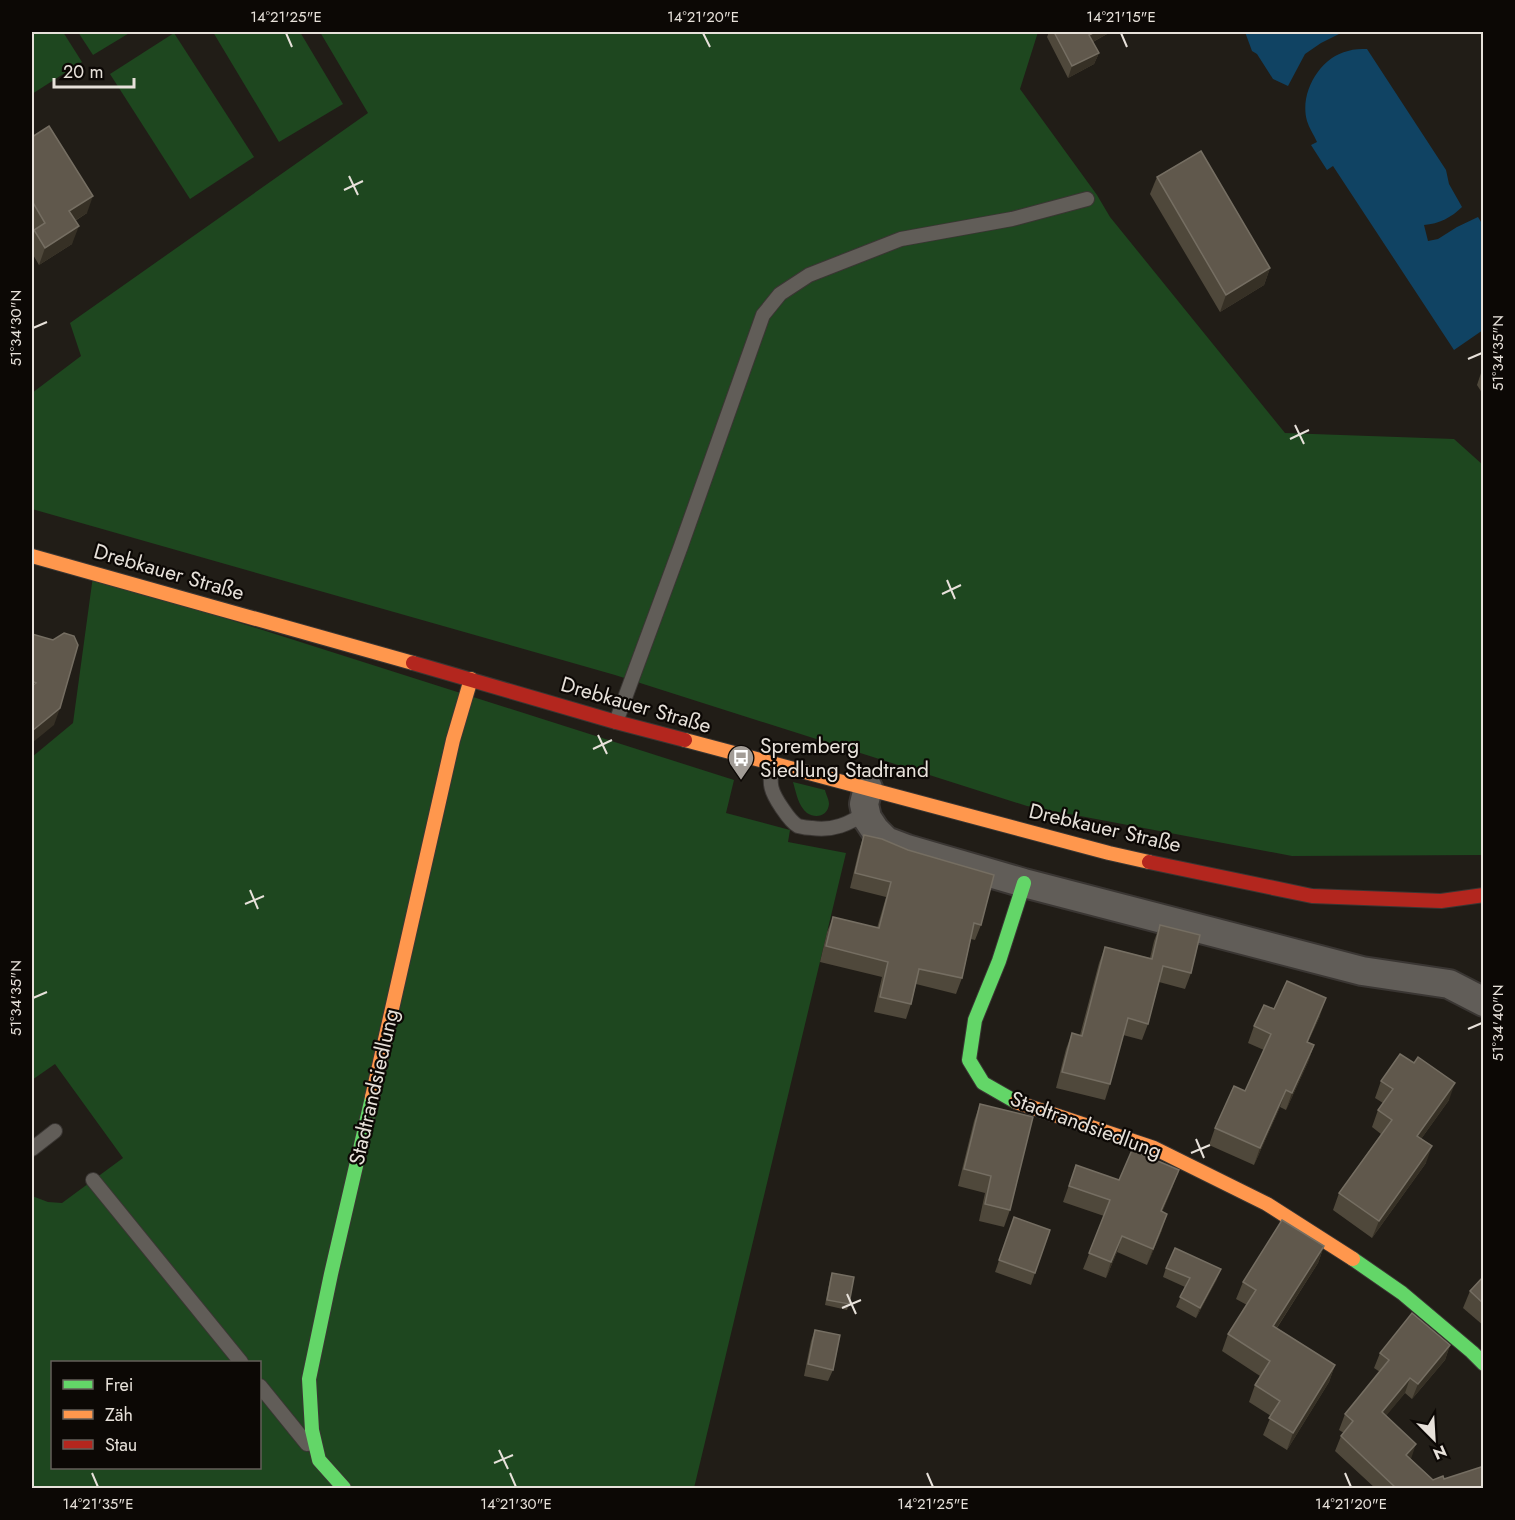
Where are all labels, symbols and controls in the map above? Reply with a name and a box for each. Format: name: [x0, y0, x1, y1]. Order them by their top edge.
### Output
text: 14°21'25"E: [250, 6, 322, 28]
text: 14°21'20"E: [667, 6, 739, 28]
text: 14°21'15"E: [1086, 6, 1156, 28]
scale bar: [54, 51, 134, 89]
text: 20 m: [63, 59, 103, 85]
text: 51°34'30"N: [5, 290, 27, 366]
text: 51°34'35"N: [1487, 315, 1509, 391]
street label: Drebkauer Straße: [90, 536, 248, 608]
street label: Drebkauer Straße: [557, 669, 715, 741]
place label: Spremberg Siedlung Stadtrand: [760, 731, 929, 785]
bus stop icon: Spremberg Siedlung Stadtrand: [726, 743, 756, 781]
street label: Drebkauer Straße: [1026, 796, 1184, 860]
text: 51°34'35"N: [5, 960, 27, 1036]
text: 51°34'40"N: [1487, 985, 1509, 1061]
street label: Stadtrandsiedlung: [341, 1006, 407, 1168]
street label: Stadtrandsiedlung: [1006, 1084, 1166, 1166]
legend: [51, 1361, 261, 1469]
text: Frei: [105, 1372, 134, 1398]
text: Zäh: [105, 1402, 133, 1428]
north arrow: [1404, 1409, 1464, 1469]
text: Stau: [105, 1432, 137, 1458]
text: N: [1429, 1439, 1450, 1465]
text: 14°21'35"E: [62, 1493, 134, 1515]
text: 14°21'30"E: [480, 1493, 552, 1515]
text: 14°21'25"E: [897, 1493, 969, 1515]
text: 14°21'20"E: [1315, 1493, 1387, 1515]

